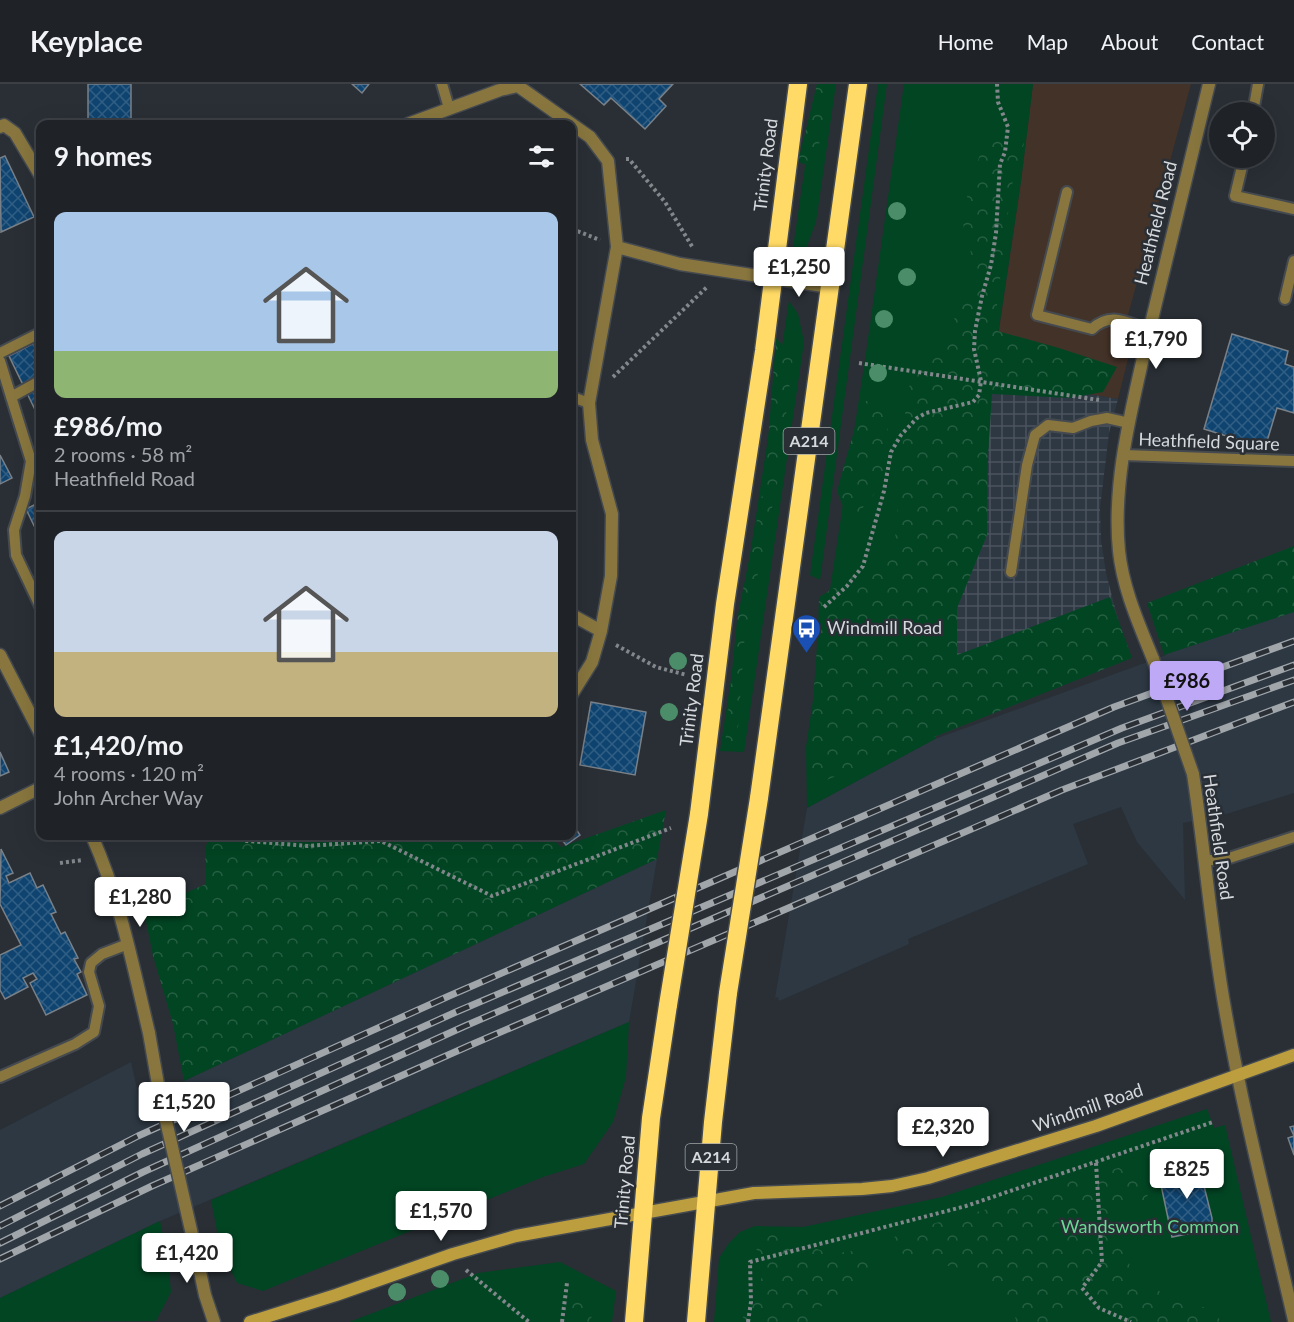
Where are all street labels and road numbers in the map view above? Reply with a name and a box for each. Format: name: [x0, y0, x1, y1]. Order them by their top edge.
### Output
street label: Trinity Road: [748, 117, 782, 213]
street label: Heathfield Road: [1129, 159, 1181, 287]
road number: A214: [784, 428, 834, 454]
street label: Heathfield Square: [1138, 428, 1280, 454]
street label: Trinity Road: [674, 652, 708, 748]
street label: Heathfield Road: [1199, 773, 1239, 901]
street label: Windmill Road: [1030, 1078, 1146, 1136]
street label: Trinity Road: [609, 1134, 639, 1230]
road number: A214: [686, 1144, 736, 1170]

